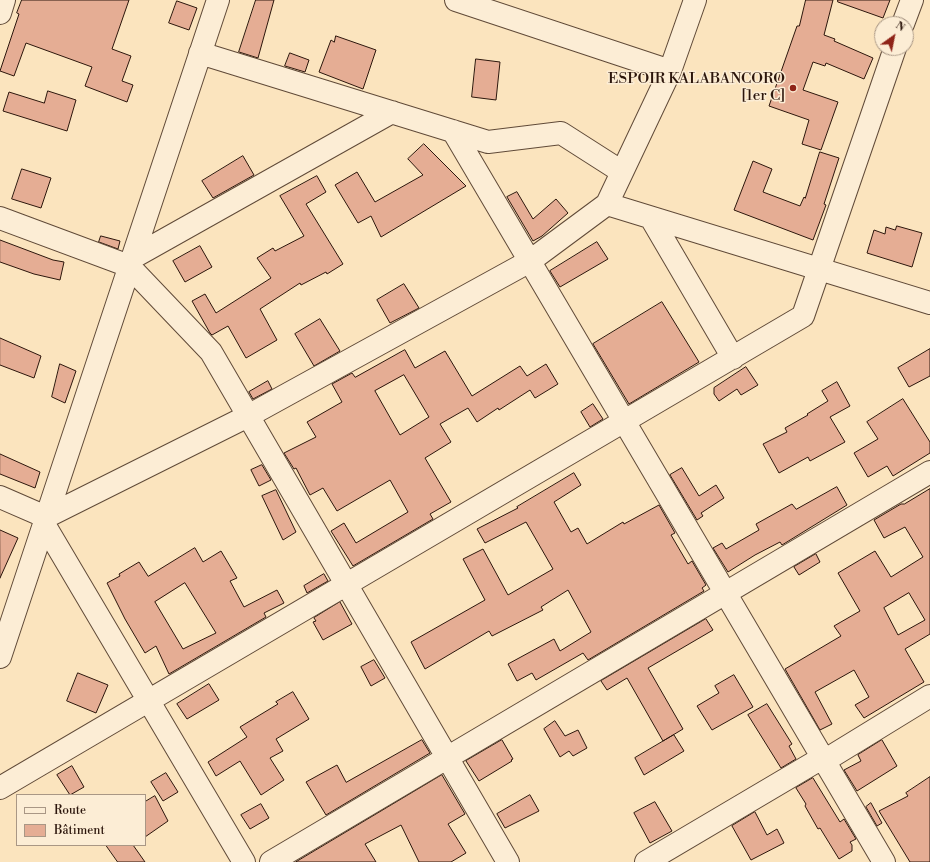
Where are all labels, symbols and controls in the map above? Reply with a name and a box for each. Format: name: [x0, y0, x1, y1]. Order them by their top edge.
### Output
north arrow: [874, 16, 914, 56]
text: N: [893, 19, 907, 35]
place label: ESPOIR KALABANCORO [1er C]: [608, 70, 785, 105]
marker: ESPOIR KALABANCORO [1er C]: [788, 83, 798, 93]
legend: [16, 794, 146, 846]
text: Route: [54, 803, 86, 818]
text: Bâtiment: [54, 823, 105, 838]

